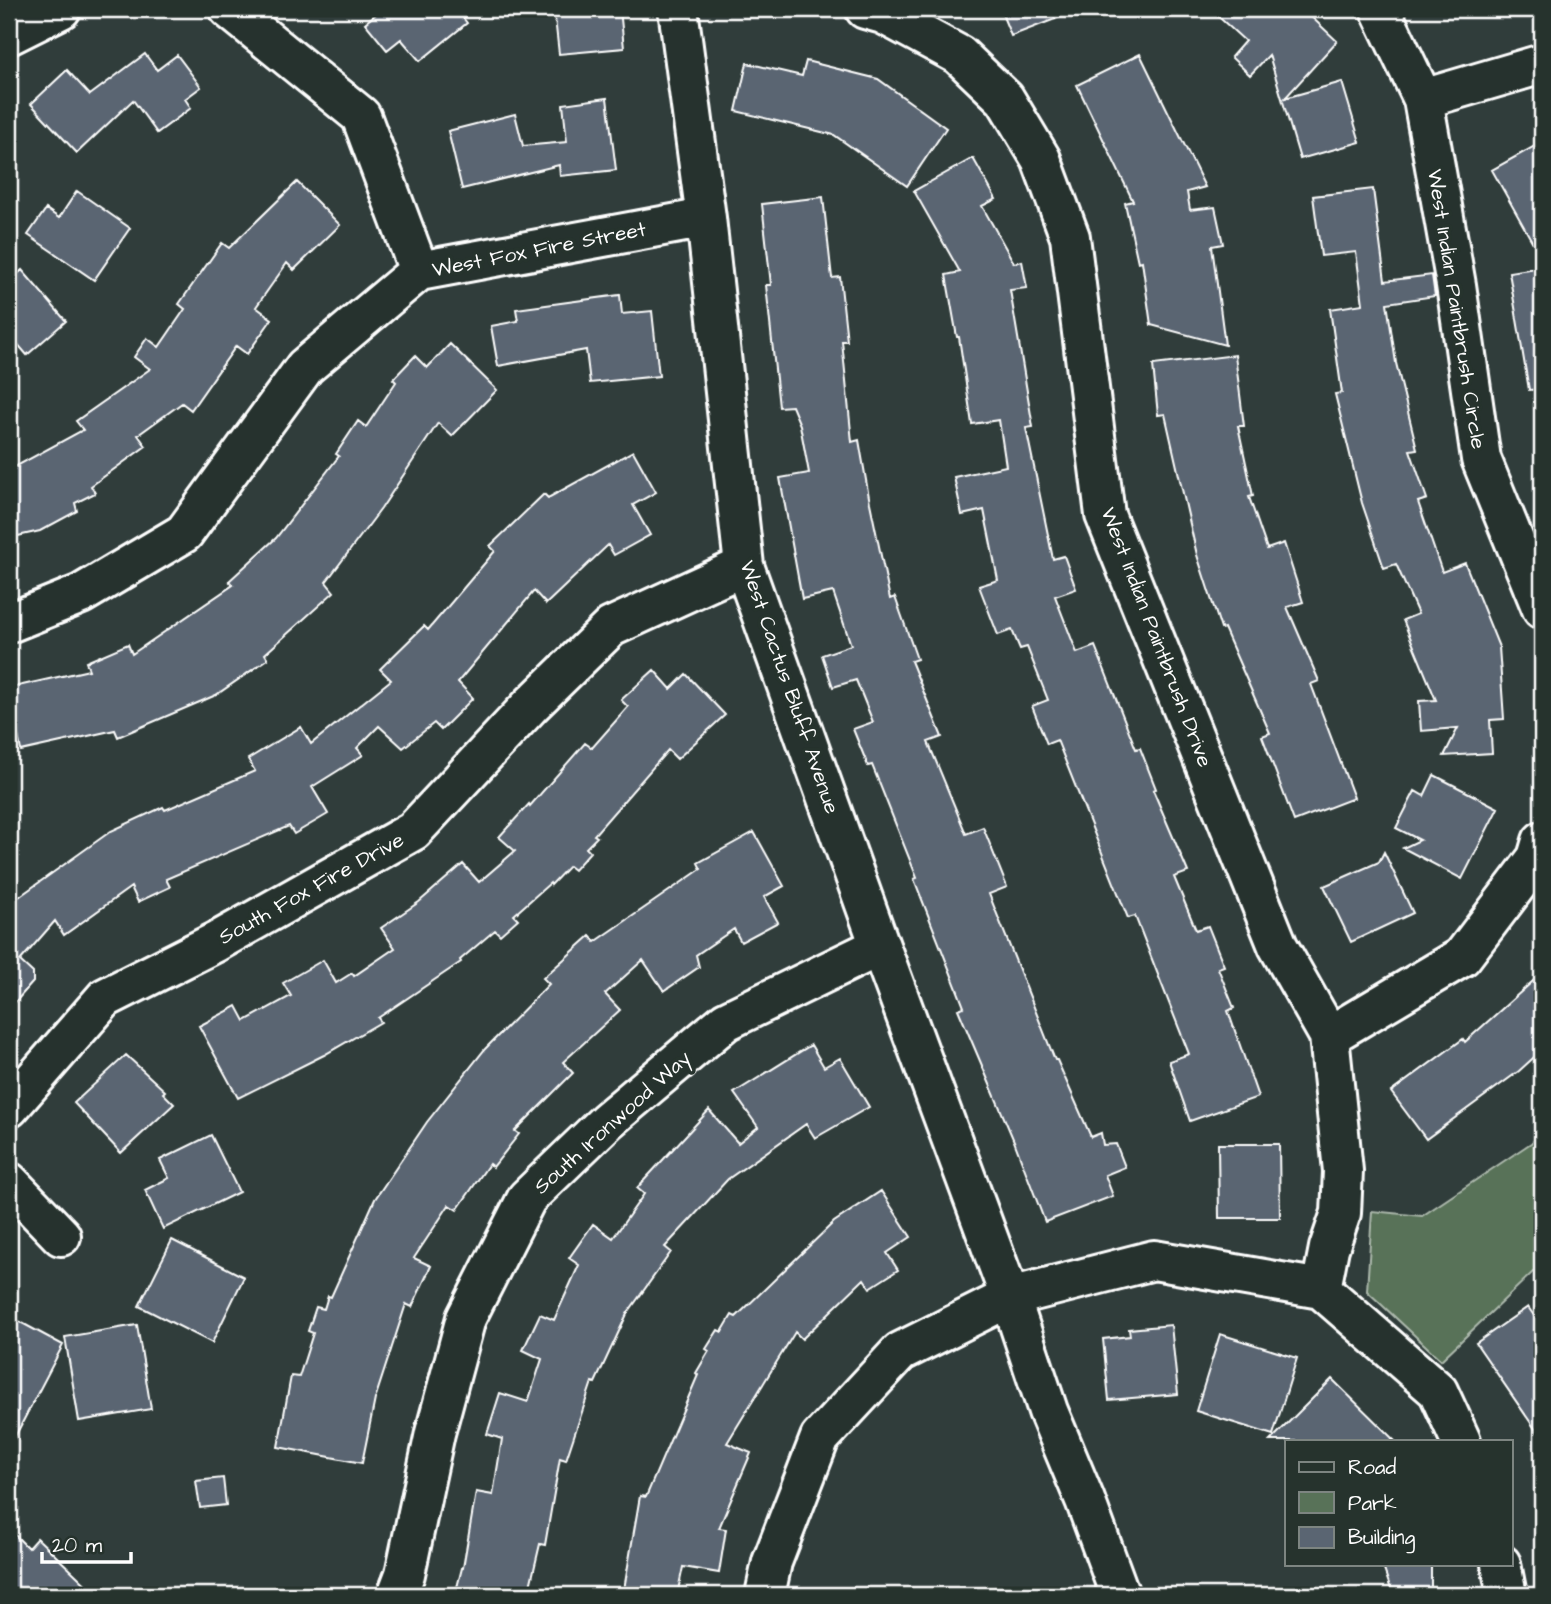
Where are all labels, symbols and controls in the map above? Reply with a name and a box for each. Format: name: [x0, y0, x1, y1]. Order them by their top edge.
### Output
street label: West Indian Paintbrush Circle: [1420, 167, 1493, 451]
street label: West Fox Fire Street: [430, 214, 649, 284]
street label: West Indian Paintbrush Drive: [1094, 503, 1220, 771]
street label: West Cactus Bluff Avenue: [733, 557, 847, 818]
street label: South Fox Fire Drive: [213, 825, 409, 951]
street label: South Ironwood Way: [528, 1044, 699, 1202]
legend: [1285, 1440, 1512, 1566]
text: Road: [1348, 1453, 1396, 1482]
text: Park: [1348, 1489, 1397, 1518]
scale bar: [42, 1520, 131, 1564]
text: Building: [1348, 1523, 1416, 1554]
text: 20 m: [52, 1531, 103, 1560]

